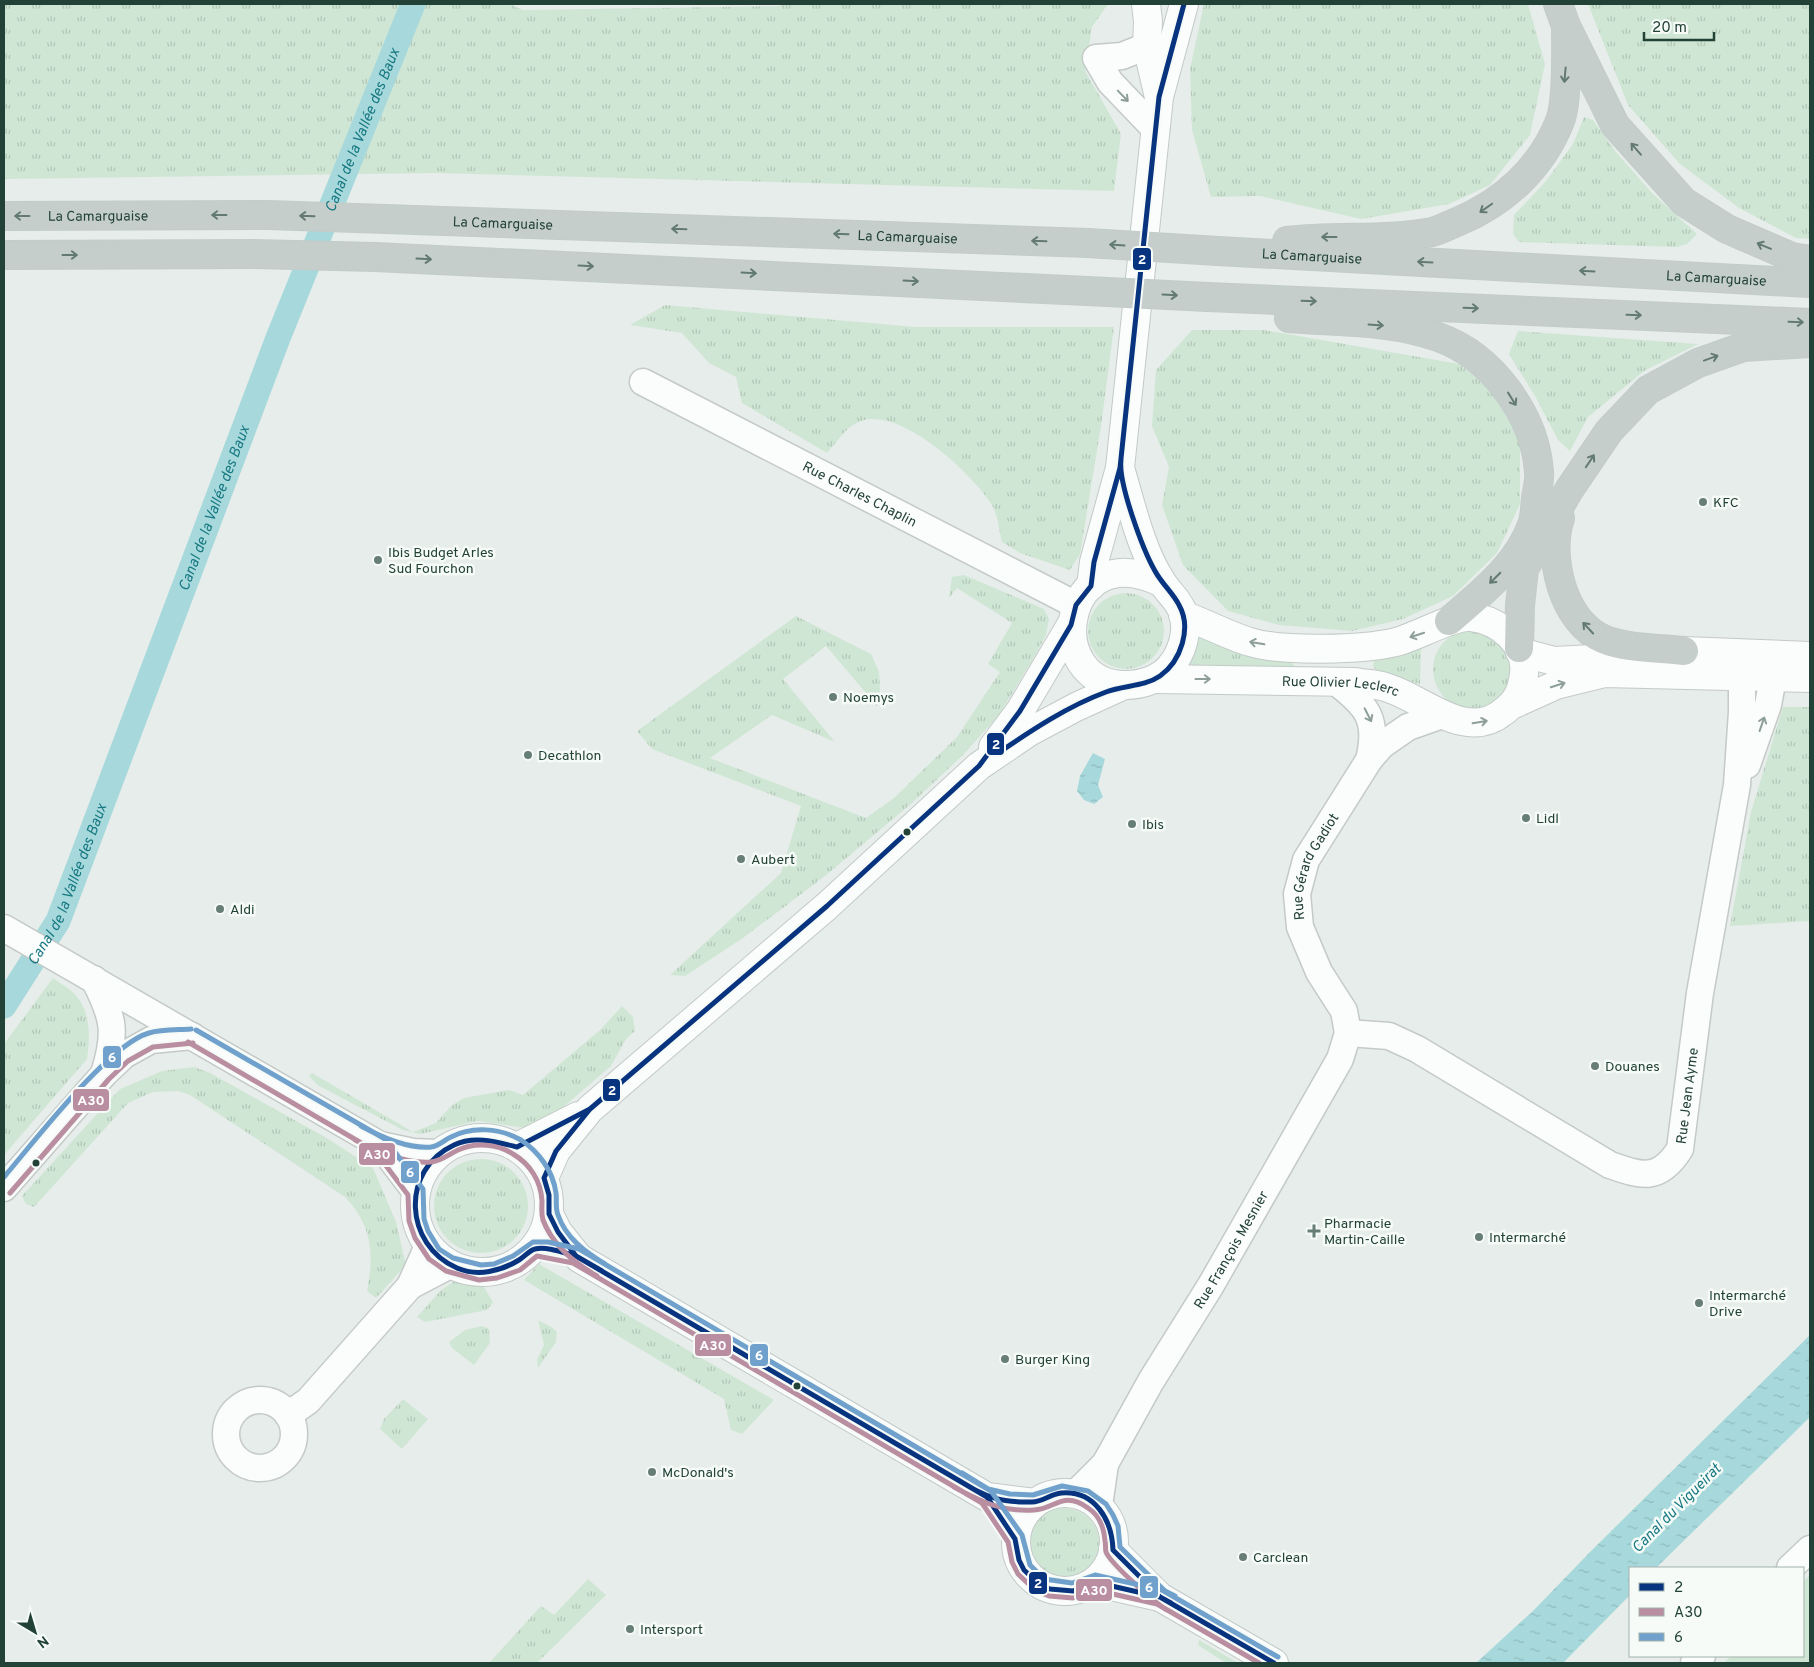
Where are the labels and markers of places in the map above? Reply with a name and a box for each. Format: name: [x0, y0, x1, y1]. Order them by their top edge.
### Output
place label: KFC: [1713, 495, 1739, 512]
marker: KFC: [1697, 496, 1709, 508]
place label: Ibis Budget Arles Sud Fourchon: [388, 545, 494, 578]
marker: Ibis Budget Arles Sud Fourchon: [372, 554, 384, 566]
place label: Noemys: [843, 690, 894, 707]
marker: Noemys: [827, 691, 839, 703]
place label: Decathlon: [538, 748, 601, 765]
marker: Decathlon: [522, 749, 534, 761]
place label: Lidl: [1536, 811, 1559, 828]
marker: Lidl: [1520, 812, 1532, 824]
place label: Ibis: [1142, 817, 1164, 834]
marker: Ibis: [1126, 818, 1138, 830]
unlabelled marker: [902, 827, 912, 837]
place label: Aubert: [751, 852, 795, 869]
marker: Aubert: [735, 853, 747, 865]
place label: Aldi: [230, 902, 255, 919]
marker: Aldi: [214, 903, 226, 915]
place label: Douanes: [1605, 1059, 1660, 1076]
marker: Douanes: [1589, 1060, 1601, 1072]
unlabelled marker: [31, 1158, 41, 1168]
place label: Pharmacie Martin-Caille: [1324, 1216, 1405, 1249]
marker: Pharmacie Martin-Caille: [1308, 1225, 1320, 1237]
place label: Intermarché: [1489, 1230, 1566, 1247]
marker: Intermarché: [1473, 1231, 1485, 1243]
place label: Intermarché Drive: [1709, 1288, 1786, 1321]
marker: Intermarché Drive: [1693, 1297, 1705, 1309]
place label: Burger King: [1015, 1352, 1090, 1369]
marker: Burger King: [999, 1353, 1011, 1365]
unlabelled marker: [792, 1381, 802, 1391]
place label: McDonald's: [662, 1465, 734, 1482]
marker: McDonald's: [646, 1466, 658, 1478]
place label: Carclean: [1253, 1550, 1308, 1567]
marker: Carclean: [1237, 1551, 1249, 1563]
place label: Intersport: [640, 1622, 703, 1639]
marker: Intersport: [624, 1623, 636, 1635]

